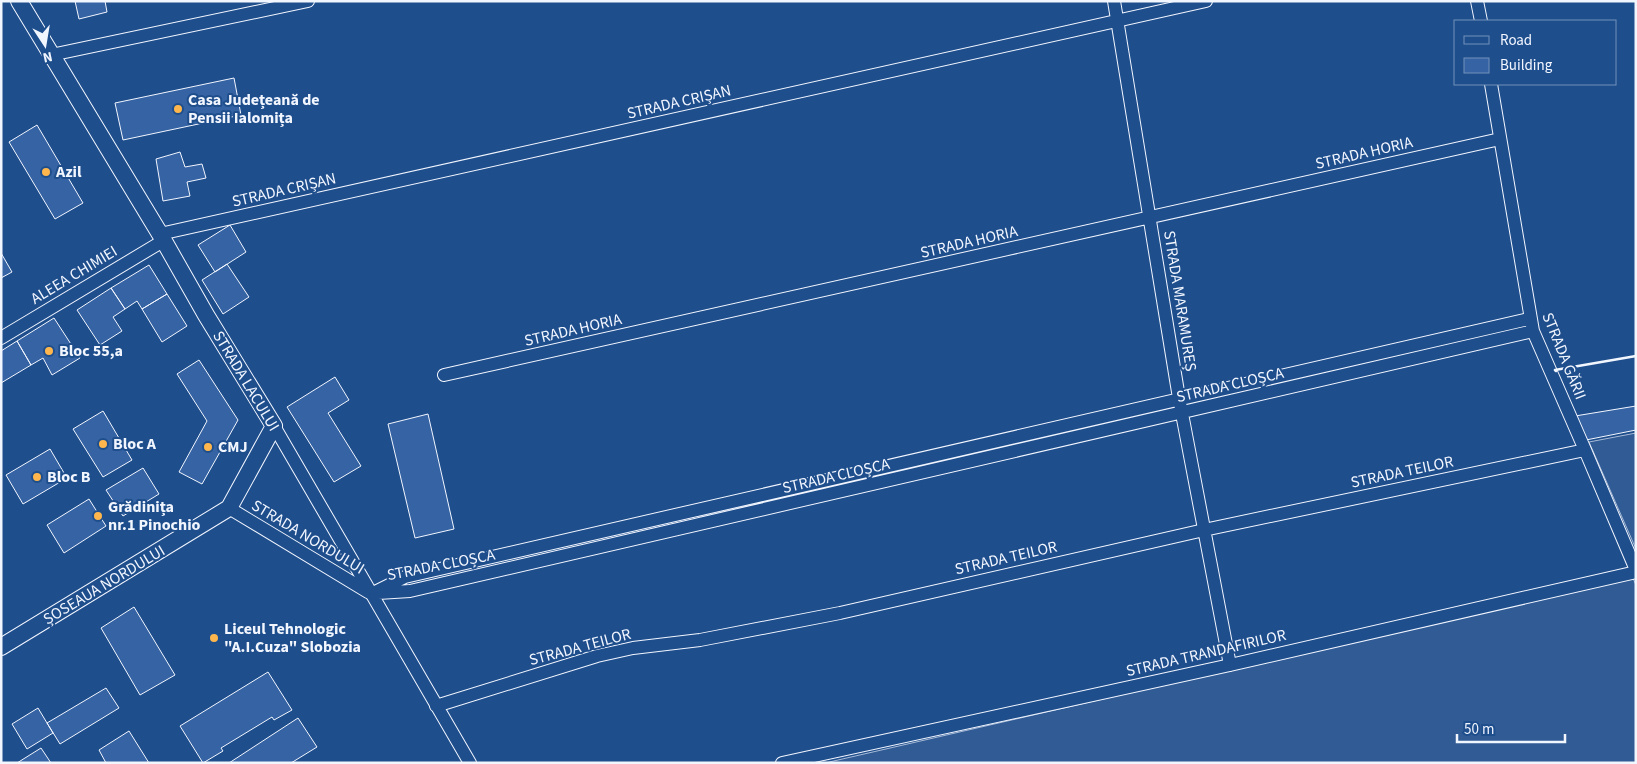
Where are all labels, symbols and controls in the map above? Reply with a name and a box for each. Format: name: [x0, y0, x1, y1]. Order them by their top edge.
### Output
north arrow: [20, 20, 70, 70]
legend: [1454, 20, 1617, 85]
text: Road: [1500, 30, 1532, 51]
text: N: [41, 46, 54, 67]
text: Building: [1500, 55, 1553, 76]
street label: STRADA CRIȘAN: [625, 79, 733, 125]
place label: Casa Județeană de Pensii Ialomița: [188, 89, 320, 129]
marker: Casa Județeană de Pensii Ialomița: [172, 103, 184, 115]
street label: STRADA HORIA: [1313, 131, 1415, 175]
place label: Azil: [55, 161, 82, 183]
marker: Azil: [40, 166, 52, 178]
street label: STRADA CRIȘAN: [230, 167, 338, 213]
street label: STRADA HORIA: [918, 220, 1020, 264]
street label: STRADA MARAMUREȘ: [1158, 229, 1202, 373]
street label: ALEEA CHIMIEI: [27, 240, 121, 310]
street label: STRADA HORIA: [522, 308, 624, 352]
street label: STRADA GĂRII: [1537, 309, 1591, 403]
street label: STRADA LACULUI: [207, 327, 285, 435]
place label: Bloc 55,a: [59, 340, 123, 362]
marker: Bloc 55,a: [43, 345, 55, 357]
street label: STRADA CLOȘCA: [1174, 362, 1286, 408]
place label: Bloc A: [113, 433, 157, 455]
place label: CMJ: [218, 436, 248, 458]
marker: Bloc A: [97, 438, 109, 450]
marker: CMJ: [202, 441, 214, 453]
street label: STRADA TEILOR: [1349, 450, 1455, 494]
street label: STRADA CLOȘCA: [780, 453, 892, 499]
place label: Bloc B: [47, 466, 91, 488]
marker: Bloc B: [31, 471, 43, 483]
street label: STRADA NORDULUI: [247, 495, 369, 579]
place label: Grădinița nr.1 Pinochio: [108, 496, 201, 536]
marker: Grădinița nr.1 Pinochio: [92, 510, 104, 522]
street label: STRADA TEILOR: [953, 536, 1059, 580]
street label: ȘOSEAUA NORDULUI: [39, 540, 169, 630]
street label: STRADA CLOȘCA: [385, 544, 497, 586]
place label: Liceul Tehnologic "A.I.Cuza" Slobozia: [224, 618, 361, 658]
street label: STRADA TEILOR: [527, 623, 633, 671]
street label: STRADA TRANDAFIRILOR: [1124, 624, 1288, 682]
marker: Liceul Tehnologic "A.I.Cuza" Slobozia: [208, 632, 220, 644]
scale bar: [1457, 712, 1564, 744]
text: 50 m: [1464, 719, 1494, 740]

